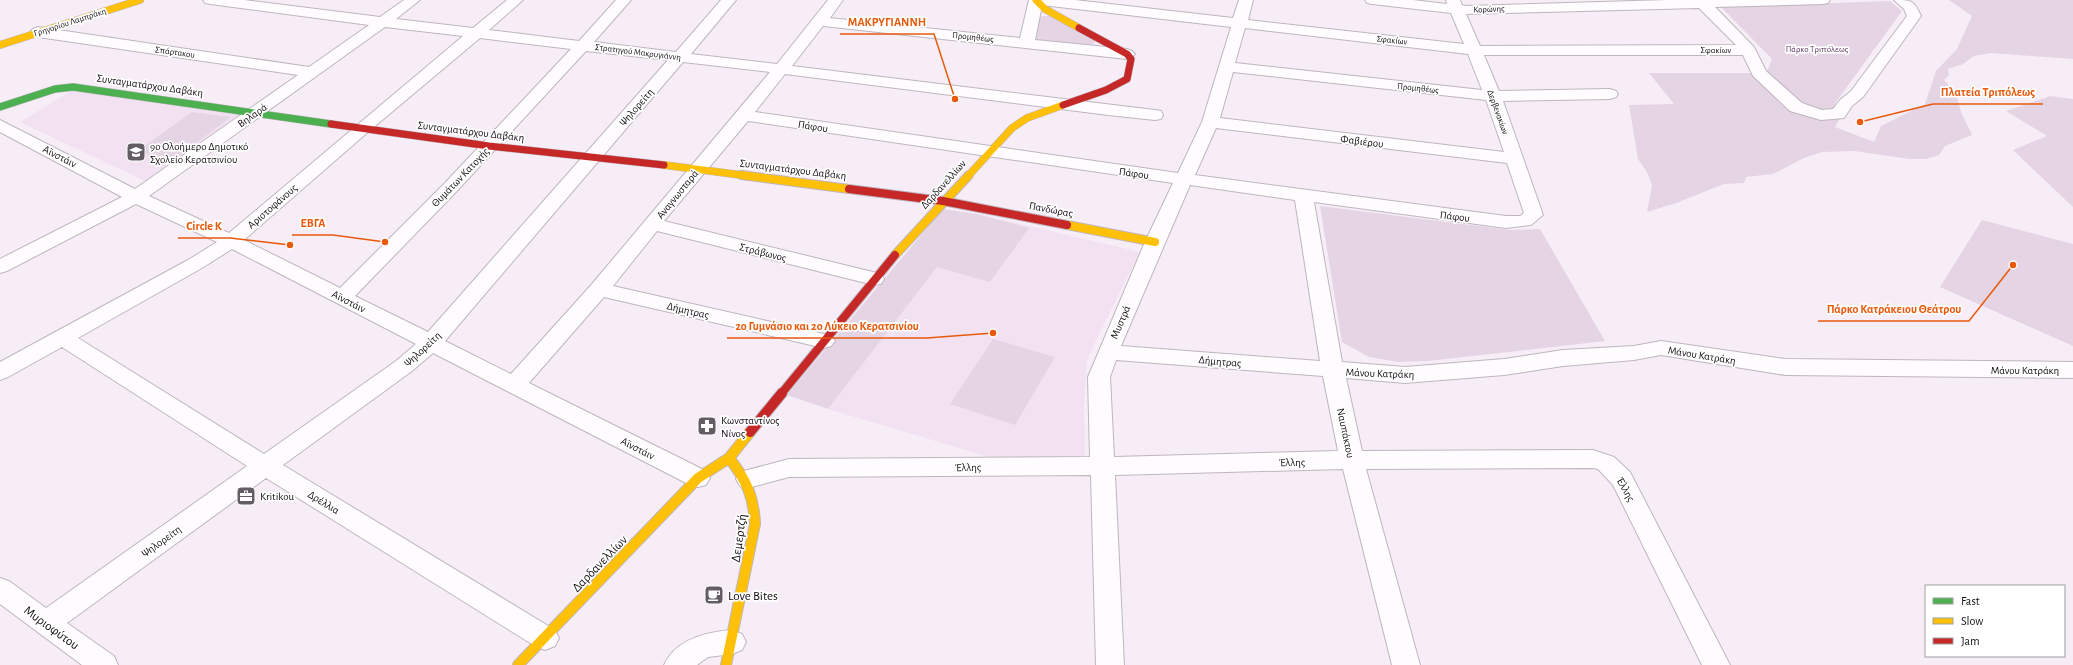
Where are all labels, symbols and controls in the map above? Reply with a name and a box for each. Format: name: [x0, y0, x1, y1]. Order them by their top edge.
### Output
street label: Κορώνης: [1473, 4, 1505, 15]
street label: Γρηγορίου Λαμπράκη: [33, 7, 107, 38]
callout: ΜΑΚΡΥΓΙΑΝΝΗ: [840, 10, 934, 34]
text: ΜΑΚΡΥΓΙΑΝΝΗ: [848, 16, 926, 28]
street label: Προμηθέως: [952, 31, 995, 44]
street label: Σφακίων: [1376, 34, 1408, 47]
street label: Στρατηγού Μακρυγιάννη: [595, 43, 681, 62]
street label: Σπάρτακου: [155, 45, 195, 60]
park label: Πάρκο Τριπόλεως: [1786, 45, 1849, 54]
street label: Σφακίων: [1701, 46, 1732, 55]
street label: Συνταγματάρχου Δαβάκη: [96, 73, 204, 98]
callout: Πλατεία Τριπόλεως: [1933, 80, 2043, 104]
street label: Προμηθέως: [1397, 82, 1440, 95]
street label: Ψηλορείτη: [617, 86, 656, 128]
text: Πλατεία Τριπόλεως: [1941, 86, 2035, 99]
street label: Δερβενακίων: [1485, 89, 1510, 136]
street label: Βηλαρά: [235, 101, 269, 129]
street label: Συνταγματάρχου Δαβάκη: [417, 119, 525, 144]
street label: Πάφου: [797, 119, 829, 134]
street label: Φαβιέρου: [1340, 133, 1384, 150]
school or university icon: 9ο Ολοήμερο Δημοτικό Σχολείο Κερατσινίου: [125, 141, 147, 163]
place label: 9ο Ολοήμερο Δημοτικό Σχολείο Κερατσινίου: [150, 141, 248, 165]
street label: Αϊνστάιν: [41, 143, 79, 170]
street label: Θυμάτων Κατοχής: [430, 146, 491, 209]
street label: Συνταγματάρχου Δαβάκη: [739, 157, 847, 182]
street label: Δαρδανελλίων: [919, 157, 968, 211]
street label: Πάφου: [1118, 166, 1150, 181]
street label: Αναγνωσταρά: [654, 168, 700, 221]
street label: Αριστοφάνους: [245, 182, 299, 231]
street label: Πανδώρας: [1028, 200, 1074, 219]
street label: Πάφου: [1439, 209, 1471, 224]
callout: ΕΒΓΑ: [292, 211, 333, 235]
callout: Circle K: [178, 214, 230, 238]
text: ΕΒΓΑ: [301, 217, 326, 229]
text: Circle K: [186, 220, 223, 232]
street label: Στράβωνος: [738, 241, 787, 264]
street label: Αϊνστάιν: [330, 288, 368, 315]
callout: Πάρκο Κατράκειου Θεάτρου: [1818, 297, 1969, 321]
street label: Δήμητρας: [666, 300, 710, 321]
text: Πάρκο Κατράκειου Θεάτρου: [1827, 303, 1961, 315]
street label: Μυστρά: [1109, 304, 1132, 340]
callout: 2ο Γυμνάσιο και 2ο Λύκειο Κερατσινίου: [727, 314, 927, 338]
text: 2ο Γυμνάσιο και 2ο Λύκειο Κερατσινίου: [735, 320, 919, 332]
street label: Ψηλορείτη: [402, 330, 443, 369]
street label: Μάνου Κατράκη: [1667, 345, 1737, 366]
street label: Δήμητρας: [1198, 354, 1242, 369]
street label: Μάνου Κατράκη: [1991, 365, 2059, 376]
street label: Μάνου Κατράκη: [1346, 367, 1414, 380]
street label: Ναυπάκτου: [1335, 407, 1356, 459]
pharmacy icon: Κωνσταντίνος Νίνος: [696, 415, 718, 437]
place label: Κωνσταντίνος Νίνος: [721, 415, 779, 439]
street label: Αϊνστάιν: [619, 435, 657, 462]
street label: Έλλης: [1279, 457, 1305, 468]
street label: Έλλης: [955, 462, 981, 473]
street label: Έλλης: [1614, 475, 1637, 503]
office icon: Kritikou: [235, 485, 257, 507]
street label: Δρέλλια: [306, 489, 342, 516]
place label: Kritikou: [260, 491, 295, 502]
street label: Δεμερτζή: [730, 513, 749, 563]
street label: Ψηλορείτη: [139, 523, 183, 559]
street label: Δαρδανελλίων: [570, 533, 630, 595]
cafe icon: Love Bites: [703, 584, 725, 606]
legend: [1925, 585, 2065, 657]
place label: Love Bites: [728, 590, 778, 603]
text: Fast: [1961, 595, 1980, 607]
street label: Μυριοφύτου: [21, 604, 81, 652]
text: Slow: [1961, 615, 1983, 627]
text: Jam: [1961, 635, 1980, 647]

